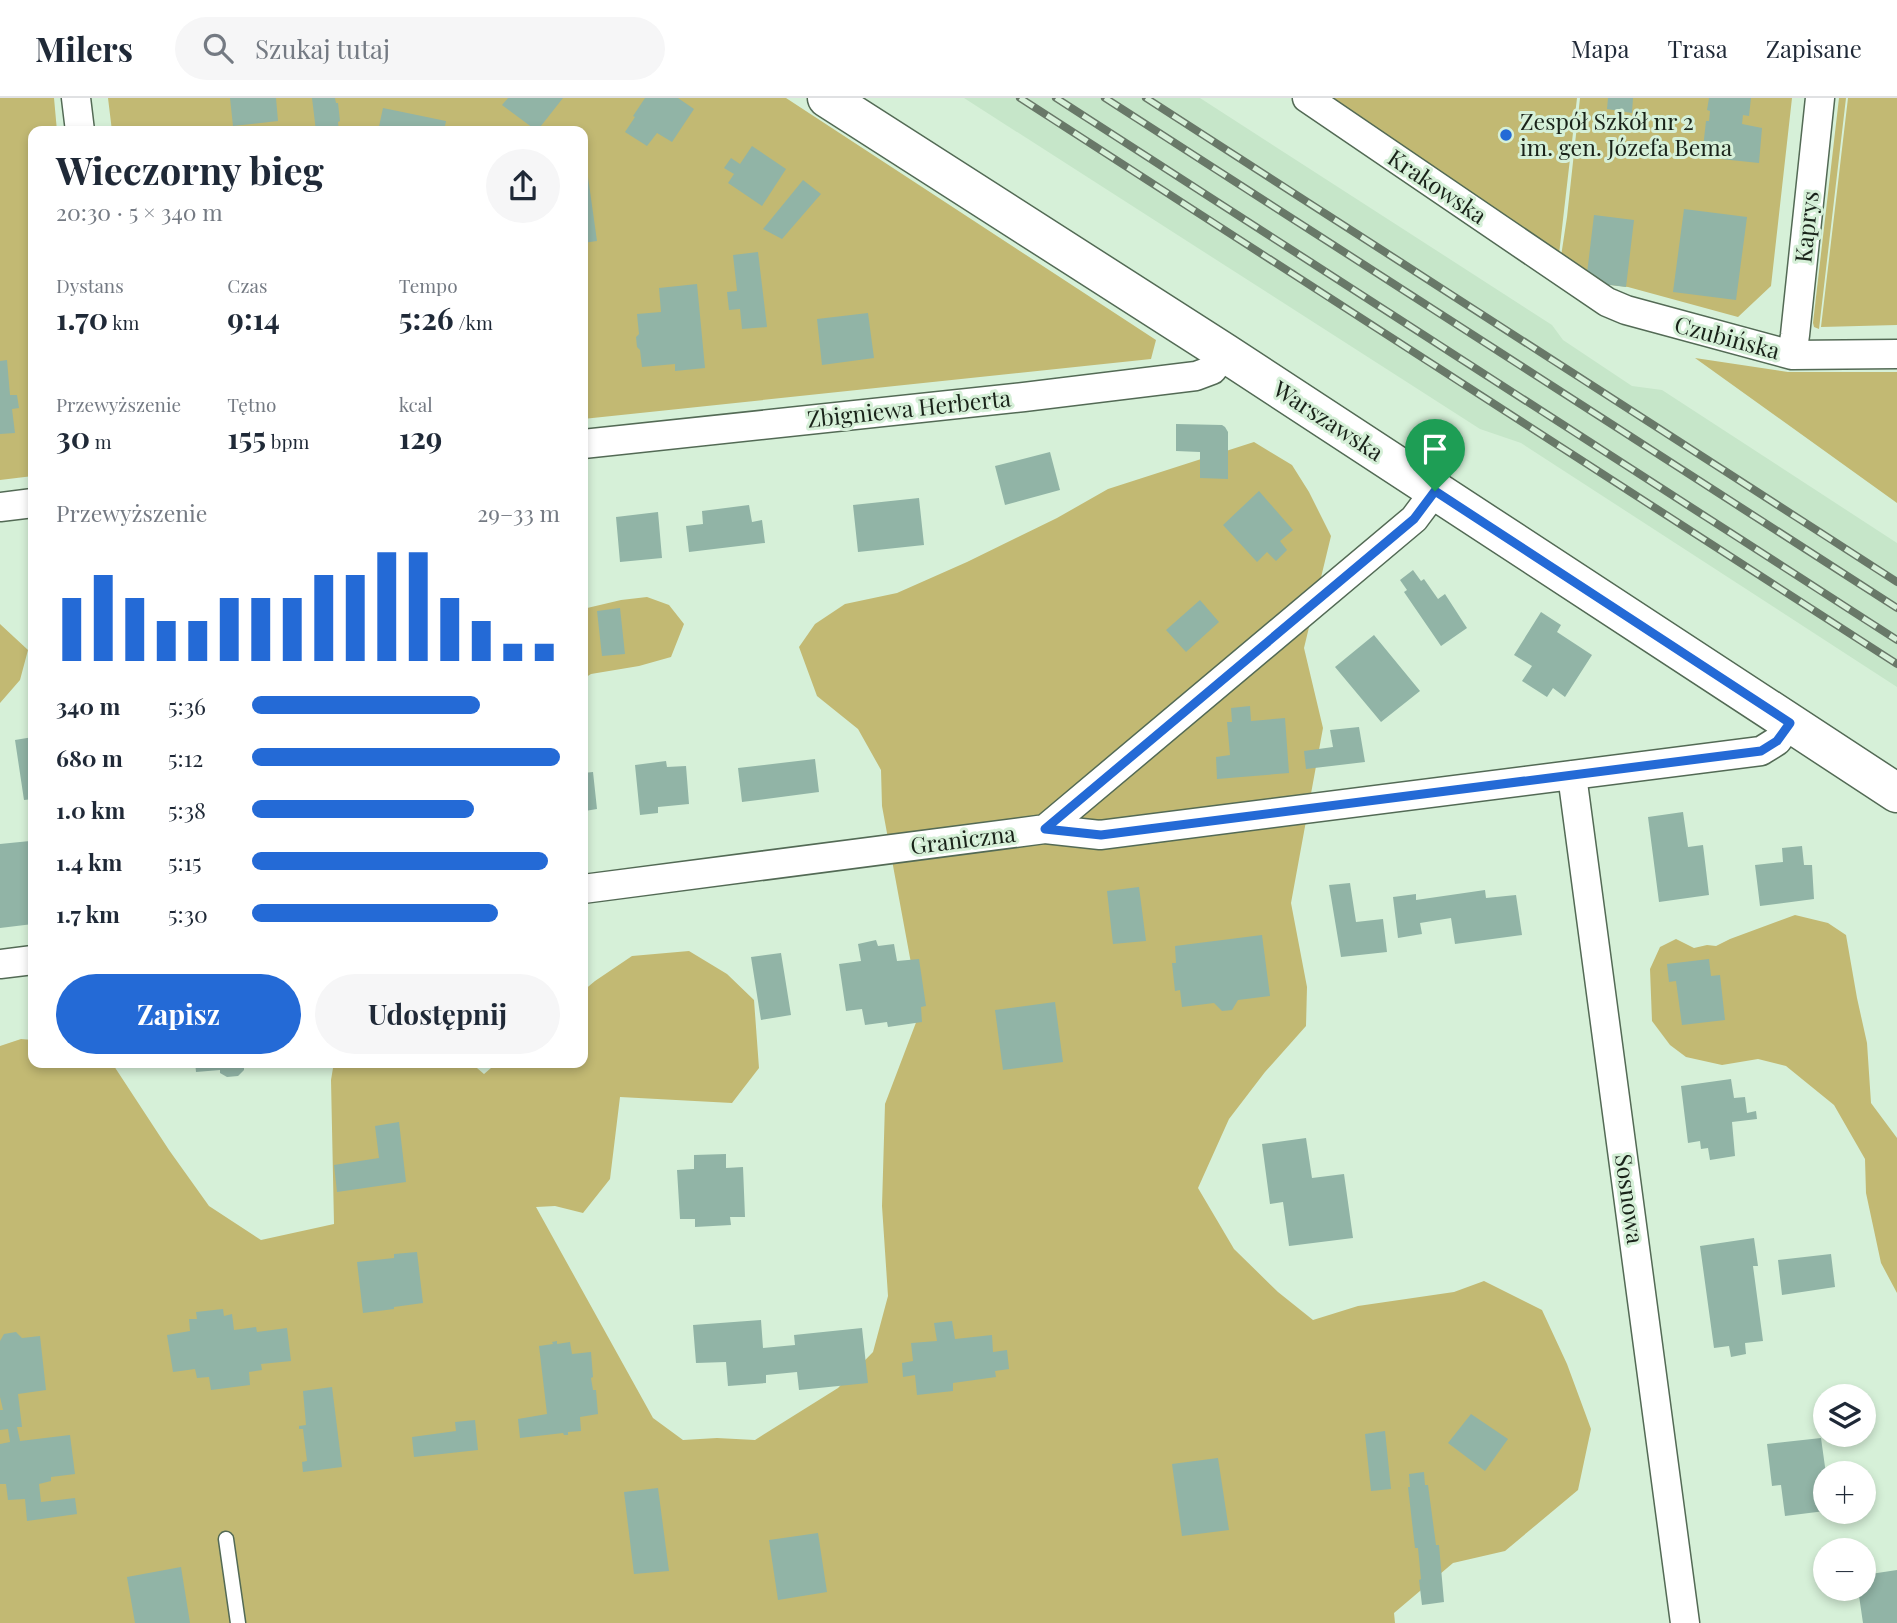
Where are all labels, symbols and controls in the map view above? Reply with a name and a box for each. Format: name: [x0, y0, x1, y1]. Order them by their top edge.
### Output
search box: [175, 17, 665, 80]
text: Milers: [35, 26, 133, 70]
icon: search: [199, 29, 237, 67]
text: Szukaj tutaj: [255, 31, 390, 66]
text: Mapa: [1571, 32, 1629, 64]
text: Trasa: [1667, 32, 1728, 64]
text: Zapisane: [1766, 32, 1862, 64]
place label: Zespół Szkół nr 2 im. gen. Józefa Bema: [1520, 105, 1733, 162]
marker: Zespół Szkół nr 2 im. gen. Józefa Bema: [1498, 127, 1514, 143]
street label: Krakowska: [1382, 141, 1494, 230]
text: Wieczorny bieg: [56, 144, 324, 195]
button: share: [486, 149, 560, 223]
street label: Kaprys: [1786, 189, 1825, 264]
text: 20:30 · 5 × 340 m: [56, 196, 223, 227]
text: Dystans: [56, 272, 124, 298]
text: Czas: [227, 272, 267, 298]
text: Tempo: [399, 272, 458, 298]
text: 1.70: [56, 298, 108, 338]
text: 9:14: [227, 298, 280, 338]
text: 5:26: [399, 298, 454, 338]
street label: Czubińska: [1671, 308, 1784, 366]
text: km: [108, 309, 139, 335]
text: /km: [454, 309, 493, 335]
street label: Warszawska: [1267, 372, 1390, 467]
street label: Zbigniewa Herberta: [805, 381, 1013, 434]
text: Przewyższenie: [56, 391, 181, 417]
text: Tętno: [227, 391, 276, 417]
text: kcal: [399, 391, 433, 417]
text: 30: [56, 417, 90, 457]
text: 155: [227, 417, 266, 457]
text: 129: [399, 417, 442, 457]
pin: [1405, 419, 1465, 491]
text: m: [90, 428, 112, 454]
text: bpm: [266, 428, 309, 454]
icon: arrive: [1416, 430, 1454, 468]
text: Przewyższenie: [56, 497, 207, 528]
text: 29–33 m: [477, 497, 560, 528]
text: 340 m: [56, 690, 120, 721]
text: 5:36: [168, 690, 206, 721]
text: 680 m: [56, 742, 123, 773]
text: 5:12: [168, 742, 203, 773]
text: 1.0 km: [56, 794, 125, 825]
text: 5:38: [168, 794, 206, 825]
street label: Graniczna: [909, 817, 1018, 860]
text: 1.4 km: [56, 846, 122, 877]
text: 5:15: [168, 846, 201, 877]
text: 1.7 km: [56, 898, 120, 929]
text: 5:30: [168, 898, 208, 929]
button: Zapisz: [56, 974, 301, 1054]
button: Udostępnij: [315, 974, 560, 1054]
street label: Sosnowa: [1609, 1152, 1652, 1246]
map controls: [1813, 1384, 1876, 1601]
button: layers: [1813, 1384, 1876, 1447]
button: +: [1813, 1461, 1876, 1524]
button: −: [1813, 1538, 1876, 1601]

